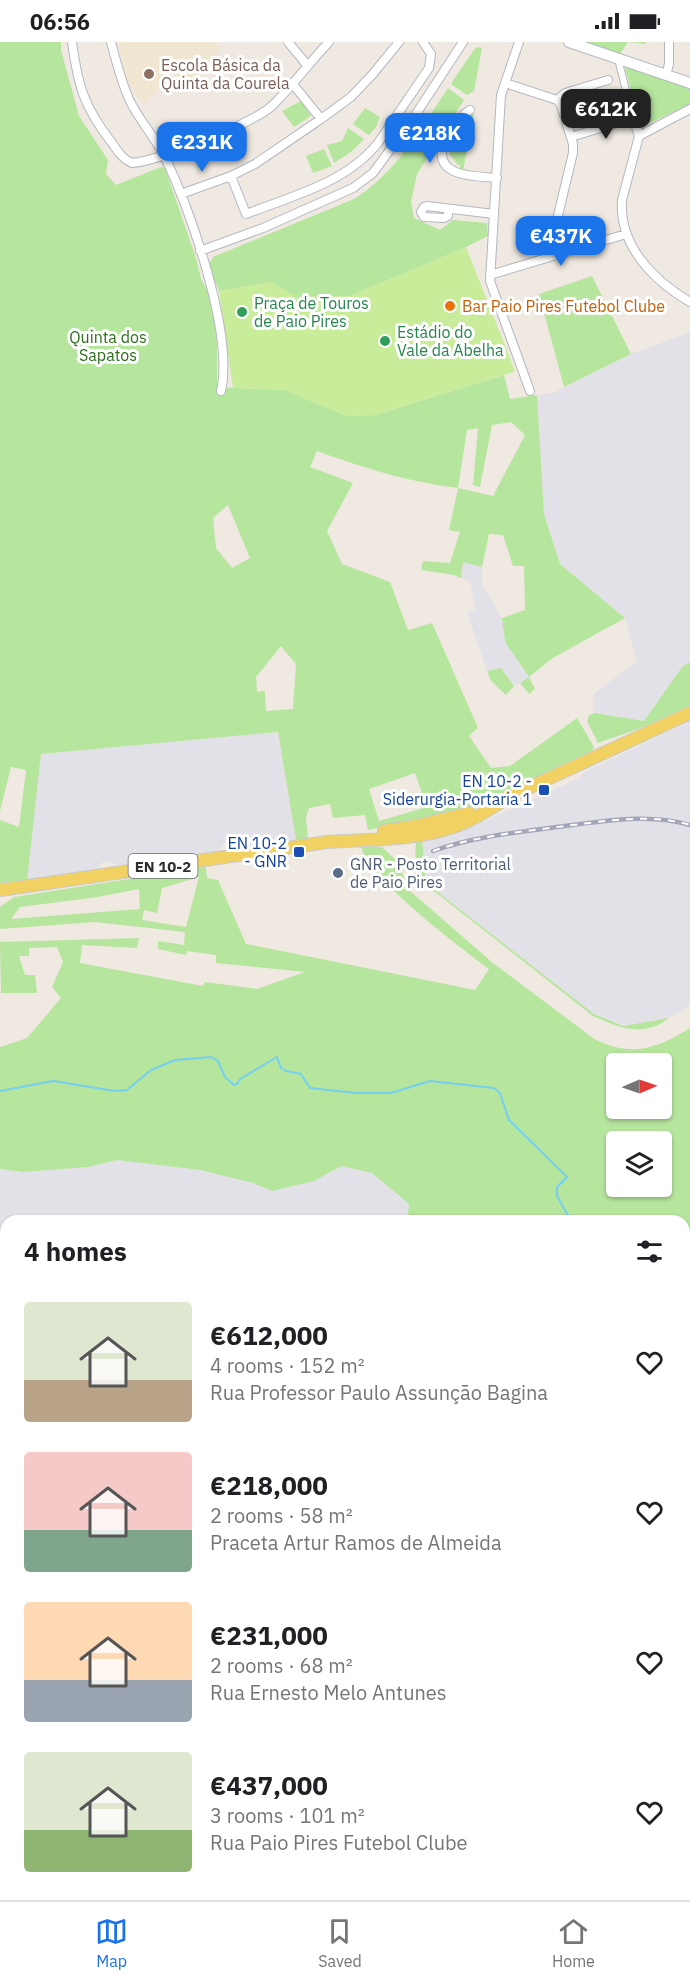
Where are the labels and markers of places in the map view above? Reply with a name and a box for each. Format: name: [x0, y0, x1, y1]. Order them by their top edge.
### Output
place label: Escola Básica da Quinta da Courela: [161, 55, 290, 93]
marker: Escola Básica da Quinta da Courela: [142, 67, 156, 81]
pin: €612K: [564, 89, 648, 140]
pin: €218K: [388, 113, 472, 164]
pin: €231K: [160, 122, 244, 173]
pin: €437K: [519, 216, 603, 267]
place label: Praça de Touros de Paio Pires: [254, 293, 369, 331]
place label: Bar Paio Pires Futebol Clube: [462, 296, 665, 316]
marker: Bar Paio Pires Futebol Clube: [443, 299, 457, 313]
marker: Praça de Touros de Paio Pires: [235, 305, 249, 319]
place label: Estádio do Vale da Abelha: [397, 322, 504, 360]
marker: Estádio do Vale da Abelha: [378, 334, 392, 348]
place label: EN 10-2 - Siderurgia-Portaria 1: [383, 771, 532, 809]
marker: EN 10-2 - Siderurgia-Portaria 1: [537, 783, 551, 797]
place label: EN 10-2 - GNR: [227, 833, 287, 871]
marker: EN 10-2 - GNR: [292, 845, 306, 859]
place label: GNR - Posto Territorial de Paio Pires: [350, 854, 511, 892]
marker: GNR - Posto Territorial de Paio Pires: [331, 866, 345, 880]

